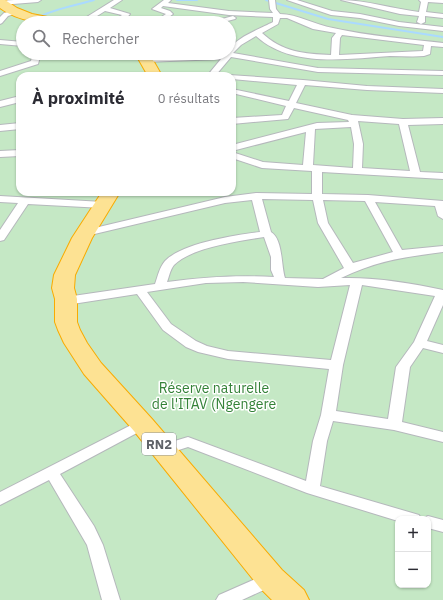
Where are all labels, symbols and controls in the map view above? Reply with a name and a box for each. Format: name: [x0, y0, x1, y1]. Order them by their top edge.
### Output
search box: [16, 16, 236, 60]
icon: search: [30, 27, 52, 49]
text: Rechercher: [62, 29, 139, 48]
text: À proximité: [32, 87, 125, 109]
text: 0 résultats: [158, 90, 220, 107]
park label: Réserve naturelle de l'ITAV (Ngengere: [152, 379, 277, 413]
road number: RN2: [142, 433, 176, 455]
map controls: [395, 516, 431, 588]
button: +: [395, 516, 431, 552]
button: −: [395, 552, 431, 588]

